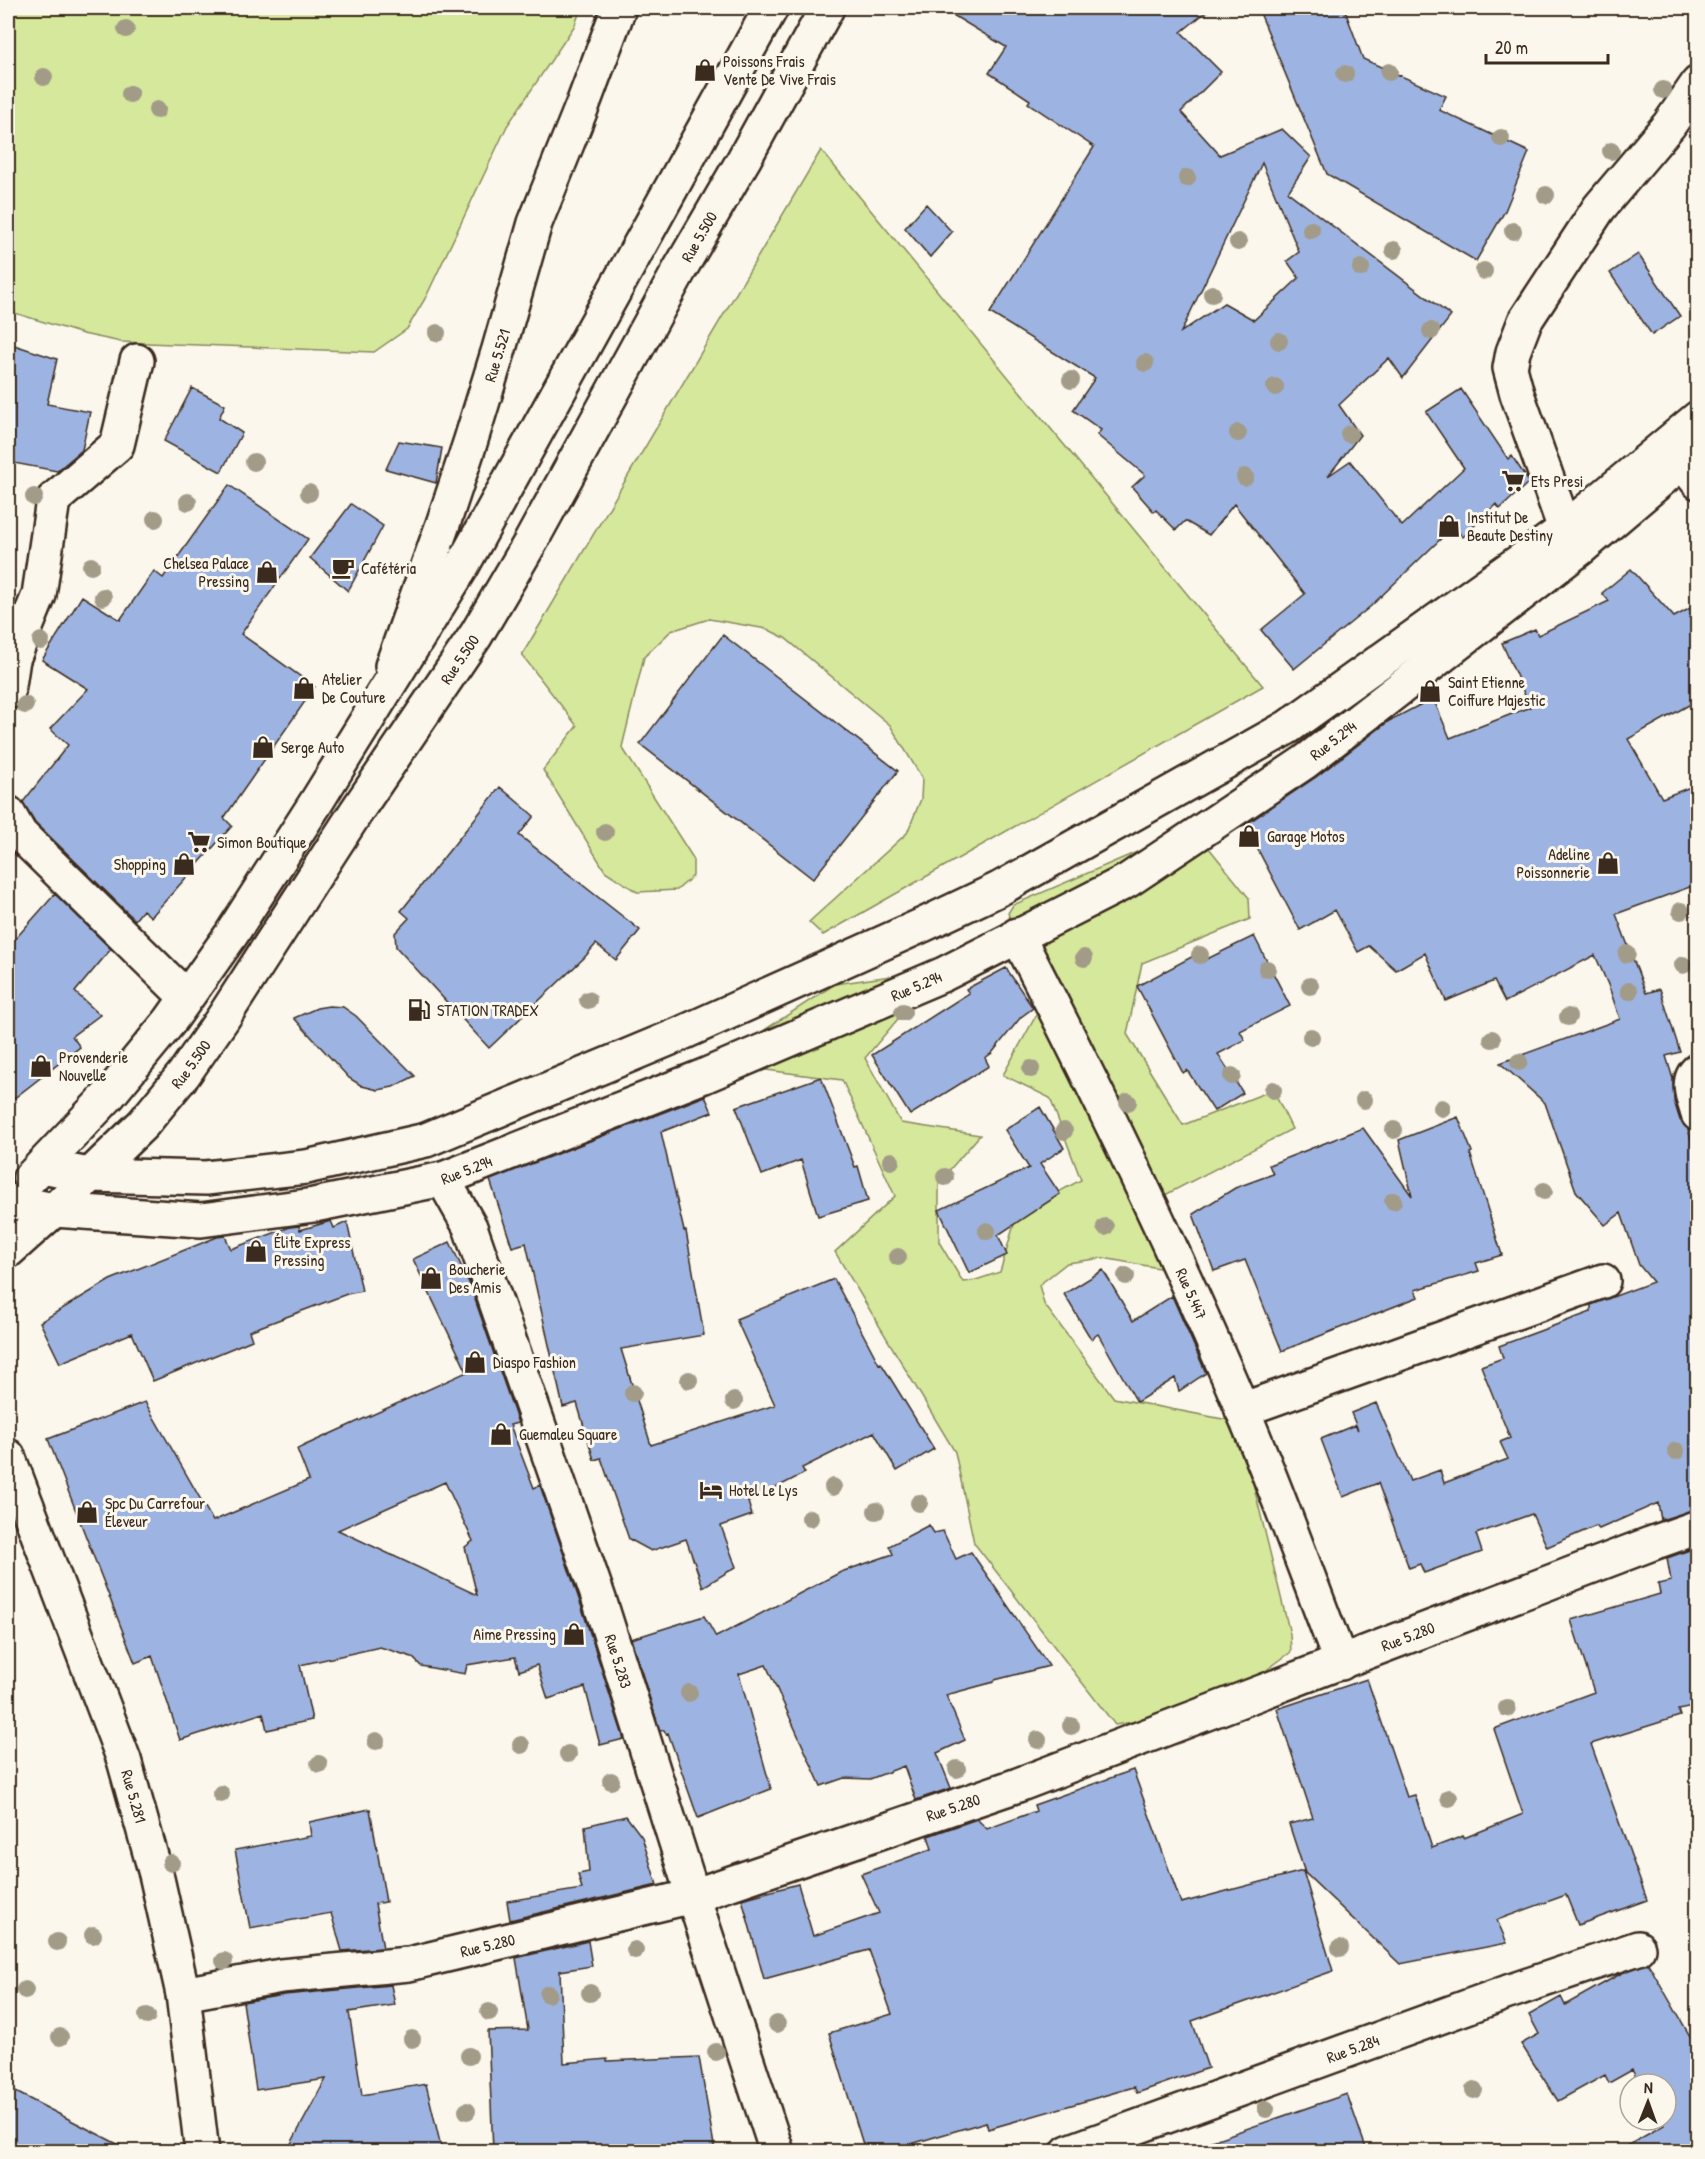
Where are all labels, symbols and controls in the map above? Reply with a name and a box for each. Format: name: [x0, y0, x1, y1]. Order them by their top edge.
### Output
scale bar: [1486, 27, 1608, 65]
text: 20 m: [1495, 35, 1528, 60]
place label: Poissons Frais Vente De Vive Frais: [723, 50, 836, 90]
shop icon: Poissons Frais Vente De Vive Frais: [692, 57, 718, 83]
street label: Rue 5.500: [676, 207, 722, 266]
street label: Rue 5.521: [479, 326, 515, 384]
supermarket icon: Ets Presi: [1500, 468, 1526, 494]
place label: Ets Presi: [1531, 470, 1583, 492]
place label: Institut De Beaute Destiny: [1467, 506, 1553, 546]
shop icon: Institut De Beaute Destiny: [1436, 513, 1462, 539]
place label: Chelsea Palace Pressing: [163, 552, 250, 592]
cafe icon: Cafétéria: [330, 555, 356, 581]
place label: Cafétéria: [361, 557, 416, 579]
shop icon: Chelsea Palace Pressing: [254, 559, 280, 585]
street label: Rue 5.500: [435, 630, 484, 688]
place label: Atelier De Couture: [322, 668, 386, 708]
place label: Saint Etienne Coiffure Majestic: [1448, 671, 1546, 711]
shop icon: Atelier De Couture: [291, 675, 317, 701]
shop icon: Saint Etienne Coiffure Majestic: [1417, 678, 1443, 704]
street label: Rue 5.294: [1305, 715, 1361, 765]
shop icon: Serge Auto: [250, 734, 276, 760]
place label: Serge Auto: [281, 736, 345, 758]
shop icon: Garage Motos: [1236, 823, 1262, 849]
place label: Garage Motos: [1267, 825, 1345, 847]
supermarket icon: Simon Boutique: [186, 829, 212, 855]
place label: Simon Boutique: [217, 831, 307, 853]
place label: Adeline Poissonnerie: [1517, 843, 1591, 883]
shop icon: Adeline Poissonnerie: [1595, 850, 1621, 876]
shop icon: Shopping: [171, 851, 197, 877]
place label: Shopping: [114, 853, 166, 875]
street label: Rue 5.294: [887, 965, 945, 1006]
fuel station icon: STATION TRADEX: [406, 997, 432, 1023]
place label: STATION TRADEX: [437, 999, 539, 1021]
street label: Rue 5.500: [166, 1035, 216, 1093]
place label: Provenderie Nouvelle: [59, 1046, 129, 1086]
shop icon: Provenderie Nouvelle: [28, 1053, 54, 1079]
street label: Rue 5.294: [438, 1150, 495, 1190]
place label: Élite Express Pressing: [274, 1231, 350, 1271]
shop icon: Élite Express Pressing: [243, 1238, 269, 1264]
place label: Boucherie Des Amis: [449, 1258, 506, 1298]
shop icon: Boucherie Des Amis: [418, 1265, 444, 1291]
street label: Rue 5.447: [1171, 1265, 1213, 1323]
shop icon: Diaspo Fashion: [462, 1349, 488, 1375]
place label: Diaspo Fashion: [493, 1351, 576, 1373]
shop icon: Guemaleu Square: [488, 1421, 514, 1447]
place label: Guemaleu Square: [519, 1423, 618, 1445]
hotel icon: Hotel Le Lys: [698, 1477, 724, 1503]
place label: Hotel Le Lys: [729, 1479, 798, 1501]
place label: Spc Du Carrefour Éleveur: [105, 1492, 205, 1532]
shop icon: Spc Du Carrefour Éleveur: [74, 1499, 100, 1525]
street label: Rue 5.280: [1378, 1616, 1438, 1656]
shop icon: Aime Pressing: [561, 1621, 587, 1647]
place label: Aime Pressing: [473, 1623, 556, 1645]
street label: Rue 5.283: [600, 1631, 638, 1691]
street label: Rue 5.281: [116, 1767, 152, 1825]
street label: Rue 5.280: [923, 1788, 983, 1827]
street label: Rue 5.280: [458, 1928, 517, 1962]
street label: Rue 5.284: [1323, 2029, 1382, 2068]
north arrow: [1618, 2072, 1678, 2132]
text: N: [1644, 2076, 1653, 2098]

